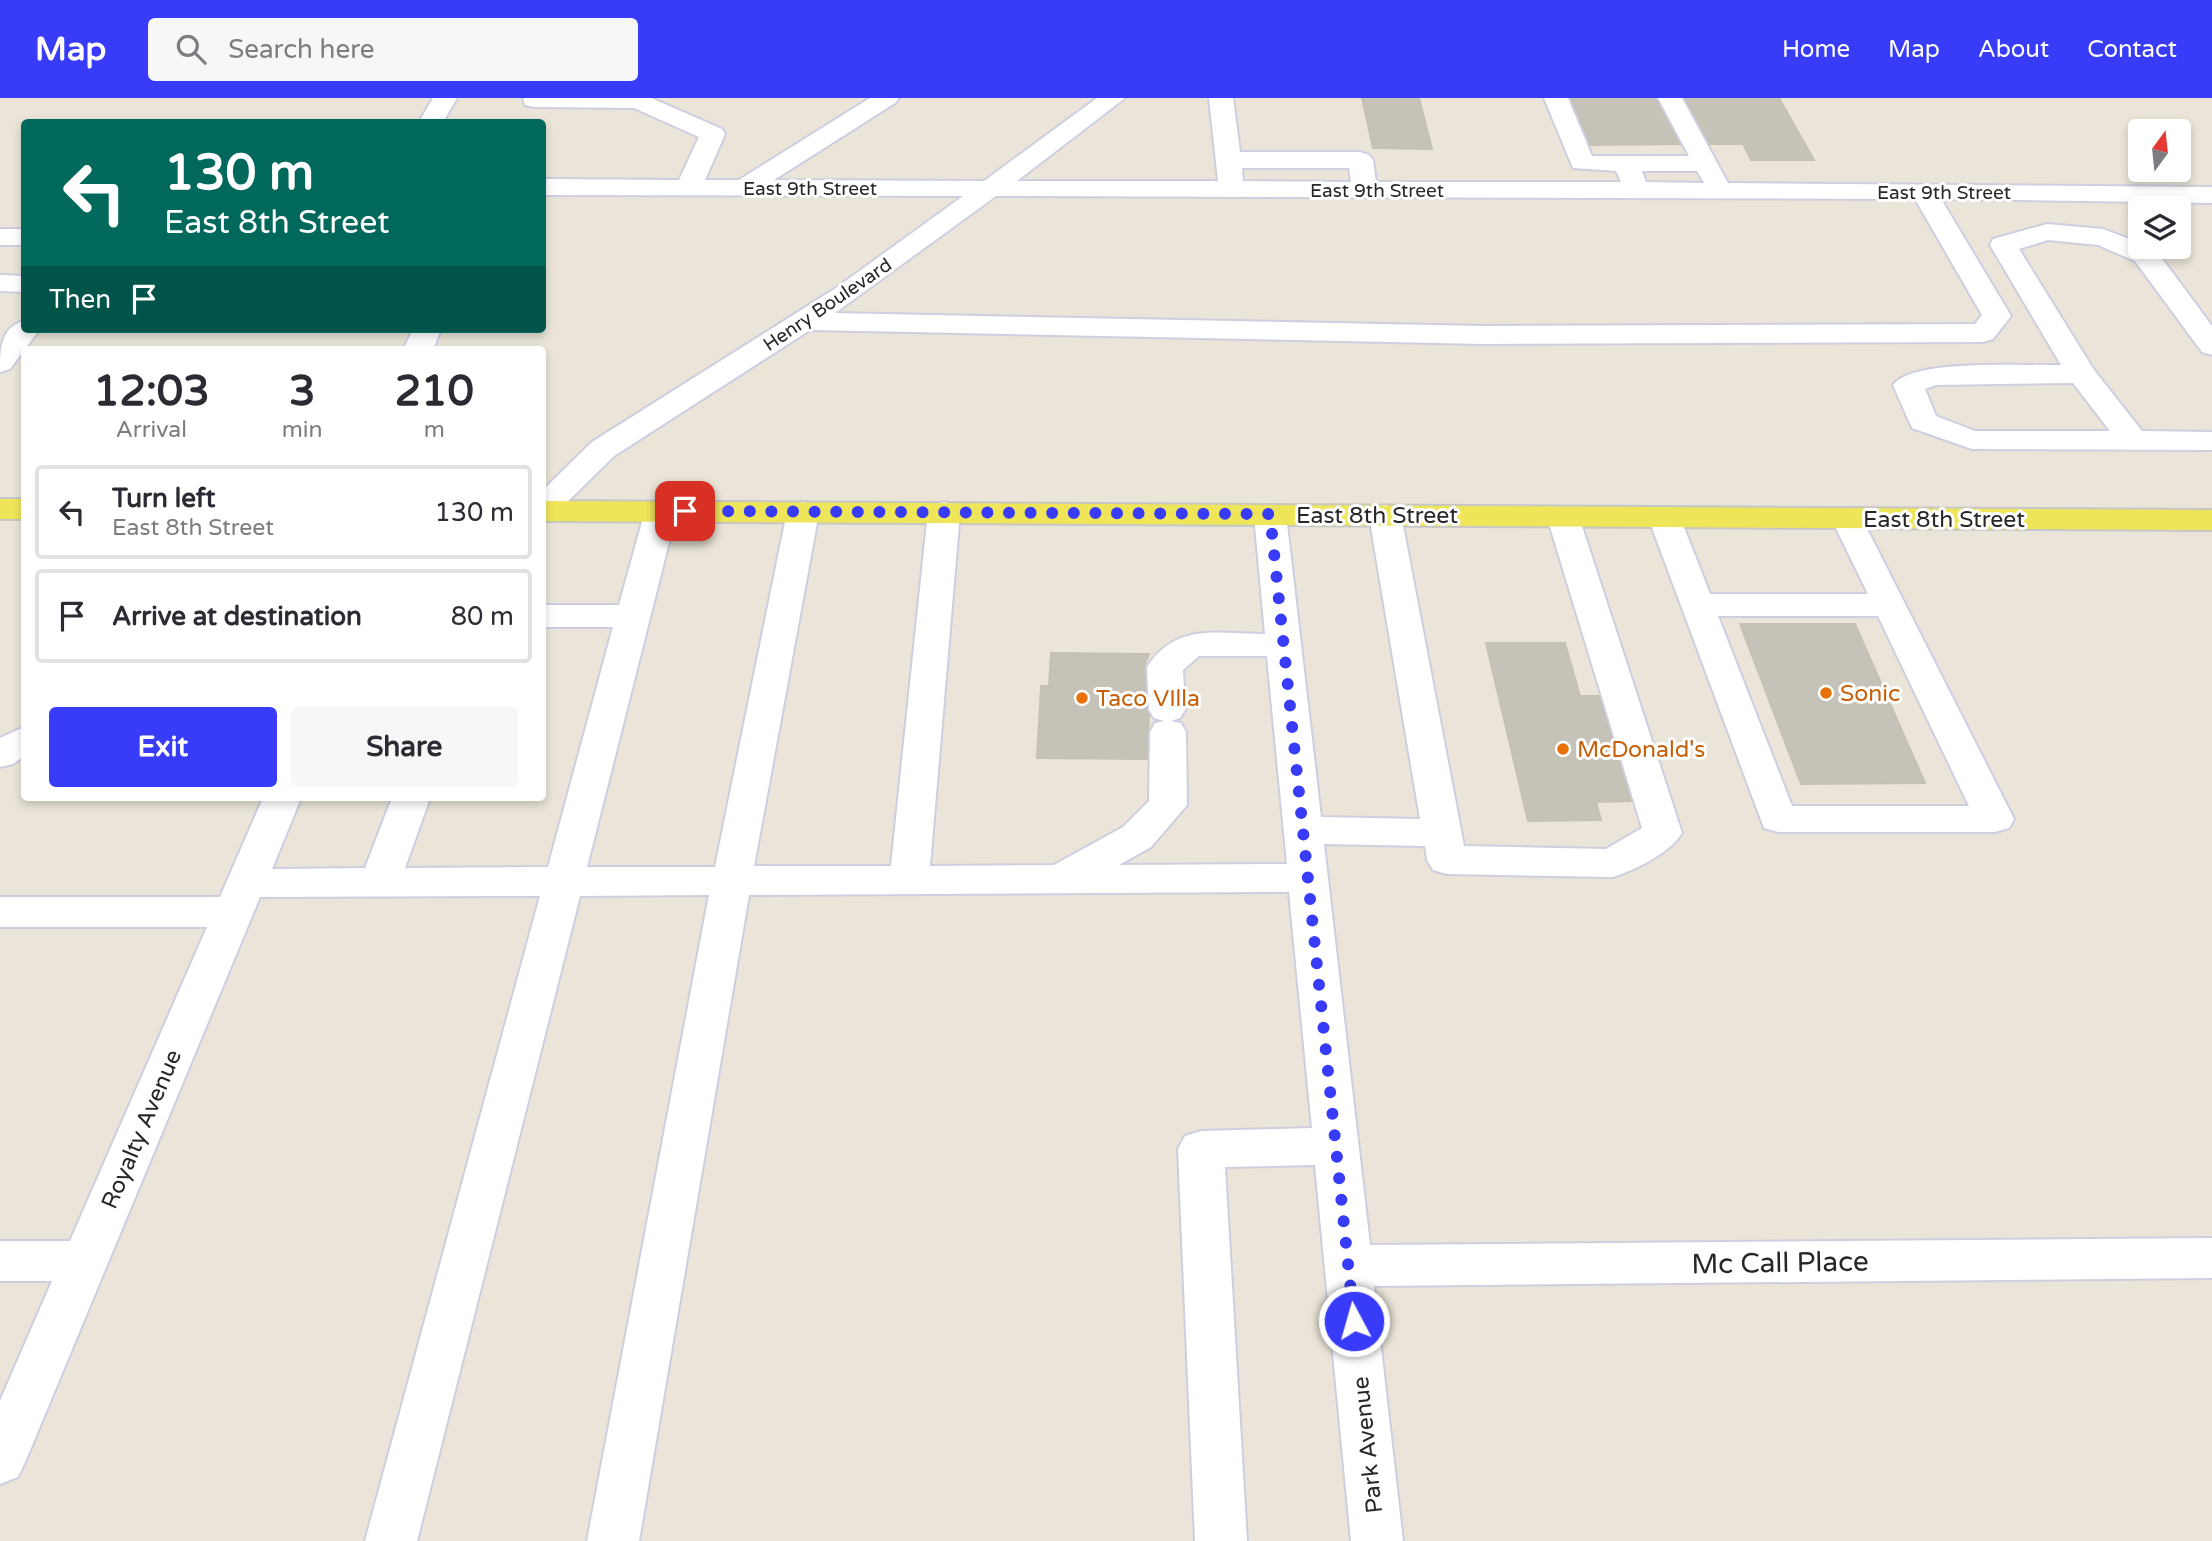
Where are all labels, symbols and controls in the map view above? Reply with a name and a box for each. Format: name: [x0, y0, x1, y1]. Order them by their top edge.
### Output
search box: [148, 18, 638, 81]
text: Map: [35, 30, 106, 69]
icon: search: [172, 30, 210, 68]
text: Search here: [228, 34, 374, 65]
text: Home: [1782, 35, 1850, 64]
text: Map: [1888, 35, 1940, 64]
text: About: [1978, 35, 2049, 64]
text: Contact: [2087, 35, 2177, 64]
north arrow: [2128, 119, 2191, 182]
map controls: [2128, 119, 2191, 259]
text: 130 m: [164, 144, 314, 203]
icon: left: [49, 147, 140, 238]
street label: East 9th Street: [743, 178, 877, 200]
street label: East 9th Street: [1310, 180, 1444, 202]
street label: East 9th Street: [1877, 182, 2011, 204]
button: layers: [2128, 196, 2191, 259]
text: East 8th Street: [164, 204, 390, 242]
street label: Henry Boulevard: [759, 254, 896, 356]
icon: arrive: [125, 280, 163, 318]
text: Then: [49, 284, 111, 315]
text: 12:03: [93, 366, 210, 417]
text: 3: [289, 366, 315, 417]
text: 210: [395, 366, 474, 417]
text: Arrival: [116, 416, 187, 444]
text: min: [282, 416, 323, 444]
text: m: [424, 416, 445, 444]
pin: [655, 481, 715, 541]
text: Turn left: [112, 483, 215, 514]
icon: arrive: [666, 492, 704, 530]
icon: left: [53, 493, 91, 531]
text: 130 m: [434, 497, 514, 528]
street label: East 8th Street: [1296, 502, 1458, 530]
street label: East 8th Street: [1863, 506, 2025, 534]
text: East 8th Street: [112, 514, 274, 542]
icon: arrive: [53, 597, 91, 635]
text: Arrive at destination: [112, 601, 362, 632]
text: 80 m: [451, 601, 514, 632]
place label: Sonic: [1840, 680, 1900, 708]
place label: Taco VIlla: [1096, 685, 1200, 713]
marker: Sonic: [1818, 685, 1834, 701]
marker: Taco VIlla: [1074, 690, 1090, 706]
button: Exit: [49, 707, 277, 787]
button: Share: [291, 707, 518, 787]
place label: McDonald's: [1577, 736, 1705, 764]
marker: McDonald's: [1555, 741, 1571, 757]
street label: Royalty Avenue: [96, 1045, 188, 1213]
street label: Mc Call Place: [1691, 1244, 1869, 1282]
position arrow: [1317, 1284, 1391, 1358]
street label: Park Avenue: [1347, 1375, 1389, 1515]

